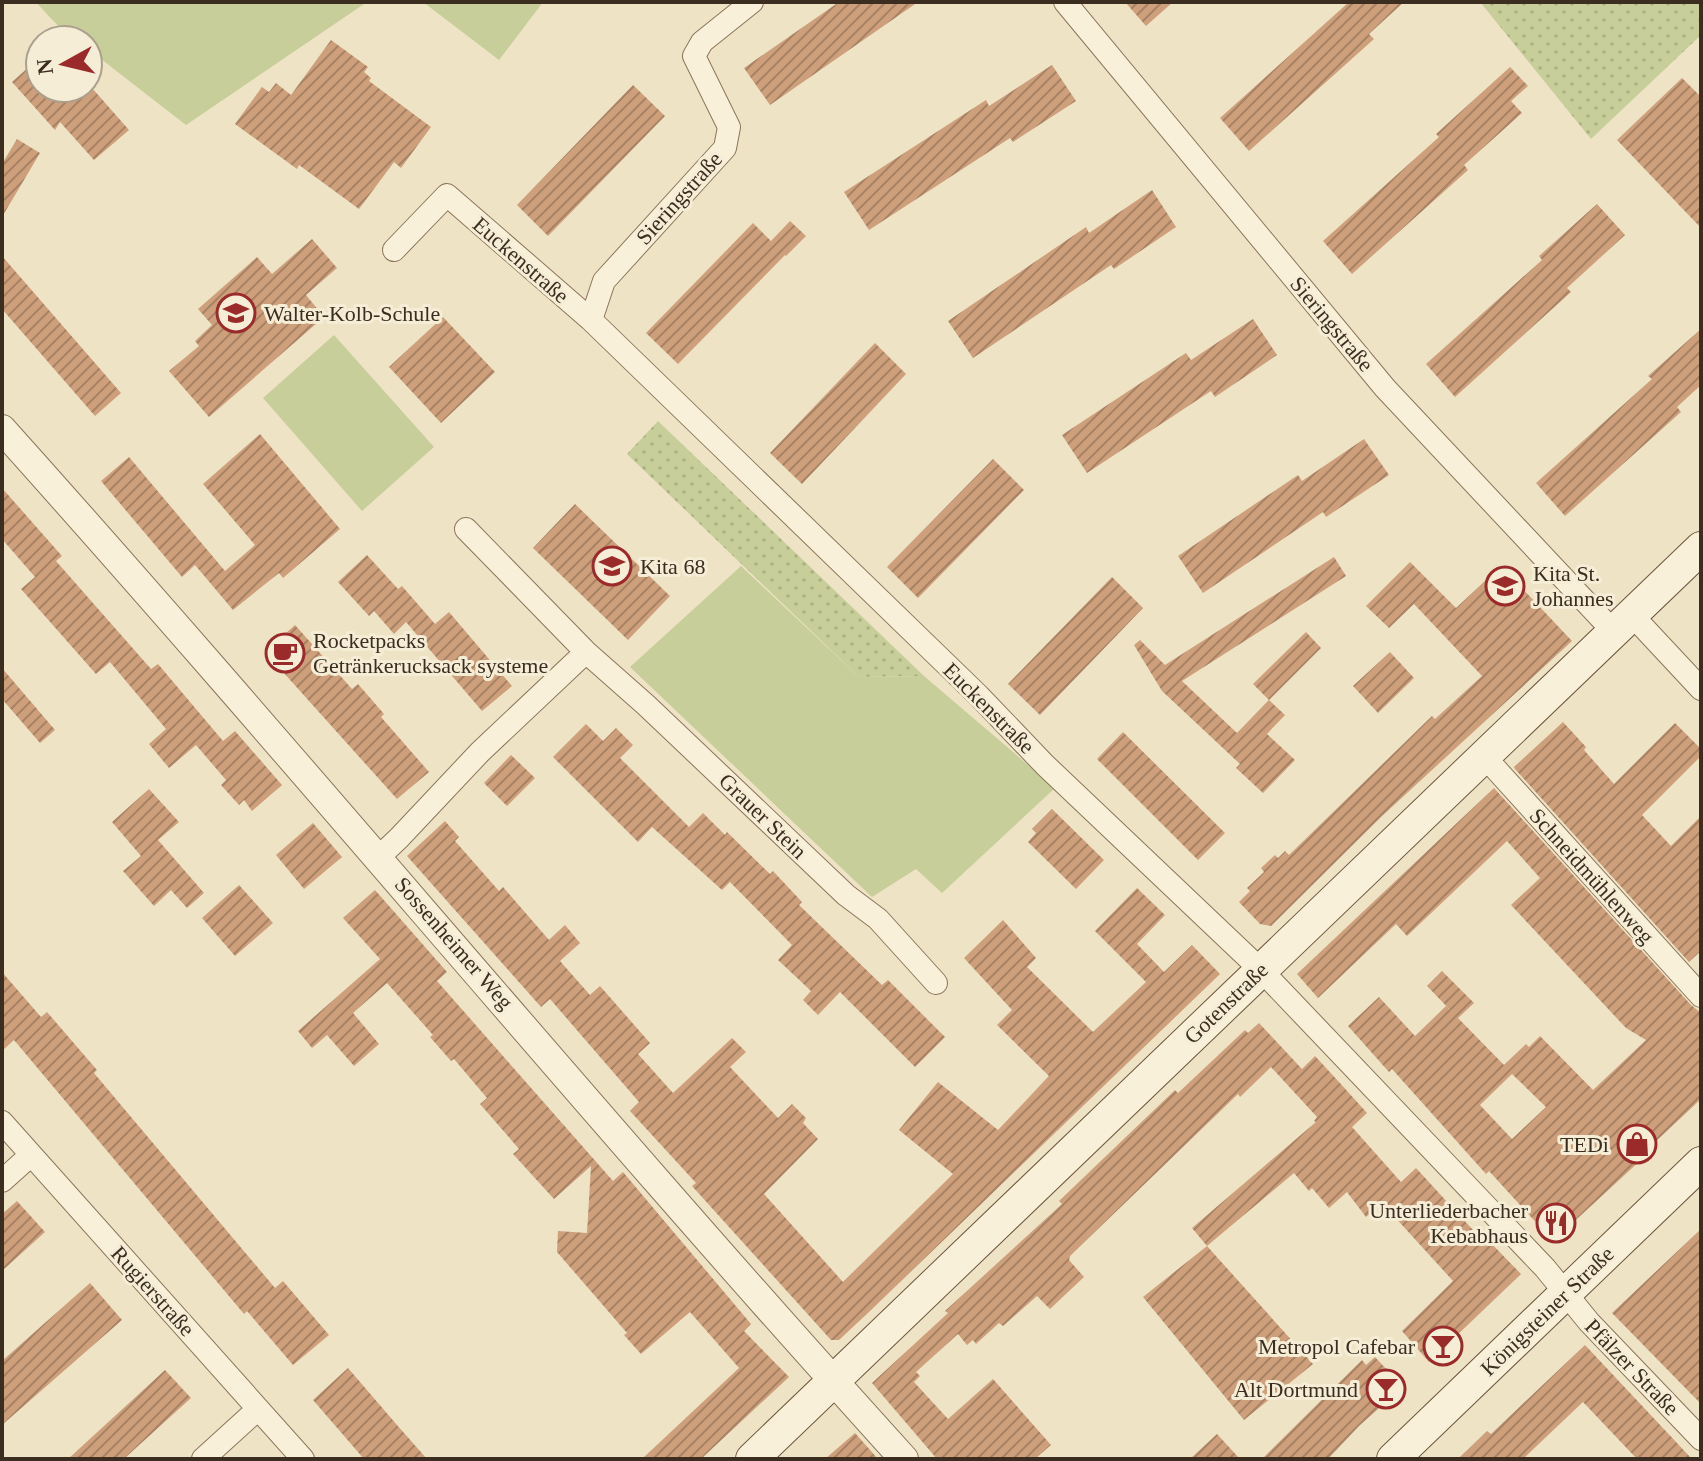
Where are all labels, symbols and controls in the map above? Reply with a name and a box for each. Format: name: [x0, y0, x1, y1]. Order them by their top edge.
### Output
north arrow: [24, 24, 104, 104]
text: N: [31, 57, 58, 76]
street label: Sieringstraße: [631, 146, 727, 250]
street label: Euckenstraße: [468, 212, 574, 308]
street label: Sieringstraße: [1285, 271, 1379, 377]
school or university icon: Walter-Kolb-Schule: [215, 292, 257, 334]
place label: Walter-Kolb-Schule: [264, 301, 440, 326]
school or university icon: Kita 68: [591, 545, 633, 587]
place label: Kita 68: [640, 554, 705, 579]
place label: Kita St. Johannes: [1533, 561, 1614, 611]
school or university icon: Kita St. Johannes: [1484, 565, 1526, 607]
place label: Rocketpacks Getränkerucksack systeme: [313, 628, 548, 678]
cafe icon: Rocketpacks Getränkerucksack systeme: [264, 632, 306, 674]
street label: Euckenstraße: [938, 657, 1040, 759]
street label: Grauer Stein: [714, 768, 812, 864]
street label: Schneidmühlenweg: [1525, 803, 1659, 949]
street label: Sossenheimer Weg: [390, 872, 518, 1014]
street label: Gotenstraße: [1179, 957, 1273, 1049]
shop icon: TEDi: [1616, 1123, 1658, 1165]
place label: TEDi: [1560, 1132, 1609, 1157]
place label: Unterliederbacher Kebabhaus: [1369, 1198, 1529, 1248]
restaurant icon: Unterliederbacher Kebabhaus: [1535, 1202, 1577, 1244]
street label: Rugierstraße: [106, 1241, 200, 1341]
street label: Königsteiner Straße: [1475, 1241, 1619, 1381]
street label: Pfälzer Straße: [1580, 1314, 1684, 1420]
bar icon: Metropol Cafebar: [1422, 1325, 1464, 1367]
place label: Metropol Cafebar: [1258, 1334, 1416, 1359]
bar icon: Alt Dortmund: [1365, 1368, 1407, 1410]
place label: Alt Dortmund: [1234, 1377, 1358, 1402]

